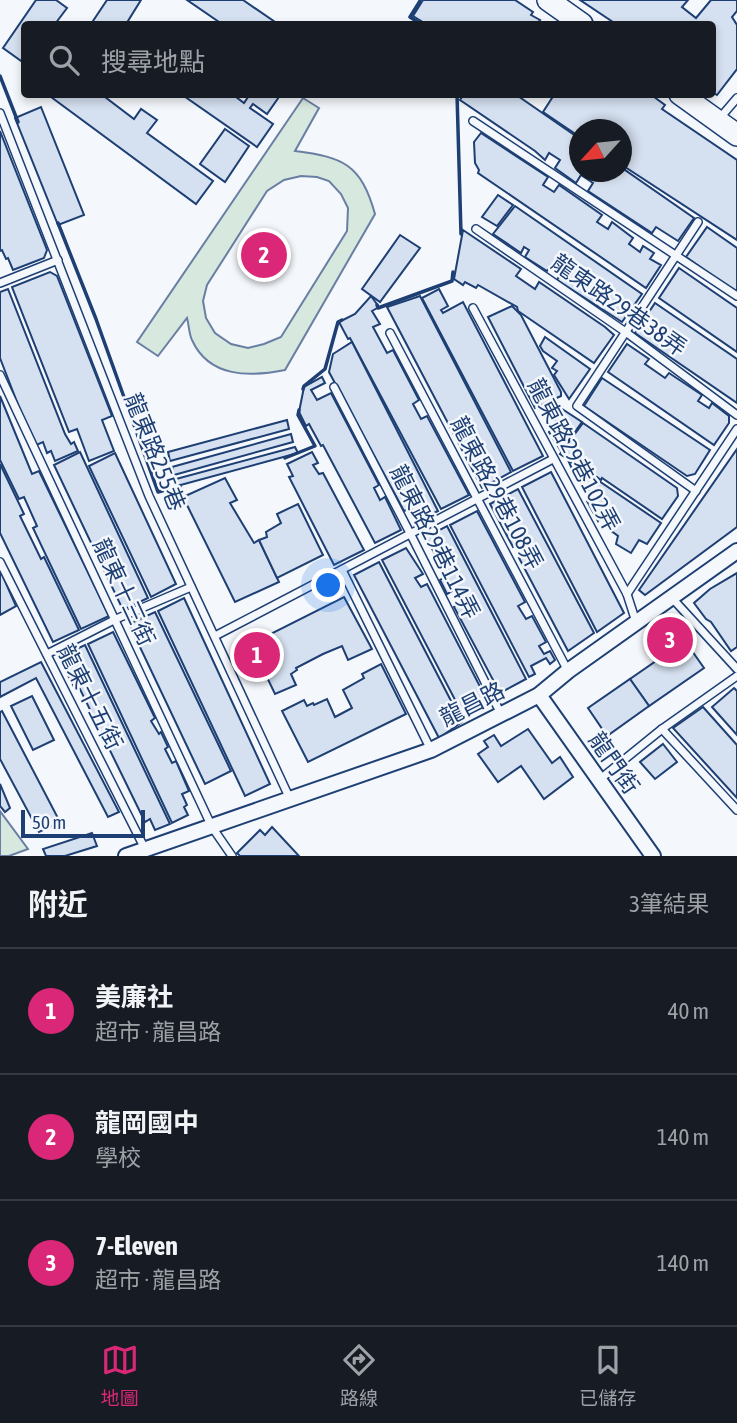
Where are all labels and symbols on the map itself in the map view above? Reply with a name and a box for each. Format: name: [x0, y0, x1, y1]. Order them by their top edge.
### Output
north arrow: [569, 119, 632, 182]
pin: 2: [241, 229, 287, 281]
street label: 龍東路29巷38弄: [547, 249, 691, 361]
street label: 龍東路29巷102弄: [523, 374, 625, 536]
street label: 龍東路255巷: [120, 389, 190, 515]
street label: 龍東路29巷108弄: [446, 412, 548, 574]
street label: 龍東路29巷114弄: [385, 461, 485, 623]
street label: 龍東十三街: [88, 534, 160, 650]
your location: [311, 568, 345, 602]
pin: 3: [647, 614, 693, 666]
pin: 1: [234, 629, 280, 681]
street label: 龍東十五街: [52, 640, 128, 754]
street label: 龍昌路: [435, 677, 509, 731]
street label: 龍門街: [584, 727, 644, 799]
scale bar: [21, 807, 145, 839]

